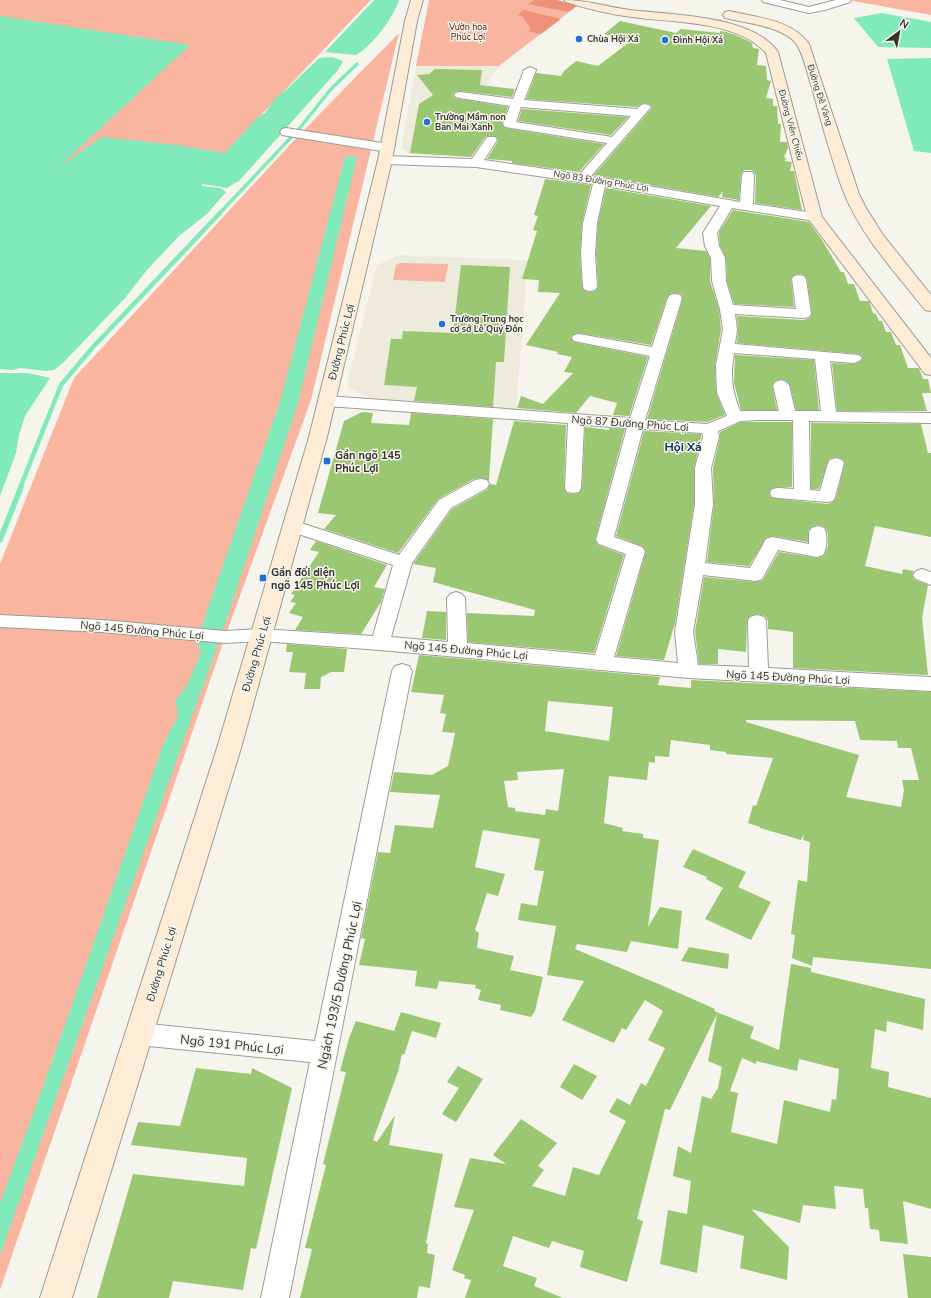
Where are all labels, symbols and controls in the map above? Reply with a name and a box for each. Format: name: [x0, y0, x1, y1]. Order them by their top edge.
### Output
north arrow: [879, 12, 919, 52]
text: N: [897, 15, 912, 32]
park label: Vườn hoa Phúc Lợi: [448, 21, 487, 43]
place label: Chùa Hội Xá: [587, 33, 639, 45]
marker: Chùa Hội Xá: [574, 34, 584, 44]
place label: Đình Hội Xá: [672, 34, 723, 46]
marker: Đình Hội Xá: [660, 35, 670, 45]
street label: Đường Đê Vàng: [804, 62, 836, 127]
street label: Đường Viên Chiếu: [775, 87, 806, 162]
place label: Trường Mầm non Ban Mai Xanh: [435, 111, 506, 133]
marker: Trường Mầm non Ban Mai Xanh: [422, 117, 432, 127]
street label: Ngõ 83 Đường Phúc Lợi: [553, 168, 649, 194]
street label: Đường Phúc Lợi: [325, 303, 358, 383]
place label: Trường Trung học cơ sở Lê Quý Đôn: [450, 313, 524, 335]
marker: Trường Trung học cơ sở Lê Quý Đôn: [437, 319, 447, 329]
street label: Ngõ 87 Đường Phúc Lợi: [571, 412, 689, 435]
district label: Hội Xá: [664, 439, 702, 455]
place label: Gần ngõ 145 Phúc Lợi: [335, 448, 401, 476]
marker: Gần ngõ 145 Phúc Lợi: [322, 456, 332, 466]
place label: Gần đối diện ngõ 145 Phúc Lợi: [271, 565, 360, 593]
marker: Gần đối diện ngõ 145 Phúc Lợi: [258, 573, 268, 583]
street label: Đường Phúc Lợi: [238, 615, 274, 695]
street label: Ngõ 145 Đường Phúc Lợi: [80, 618, 204, 643]
street label: Ngõ 145 Đường Phúc Lợi: [404, 638, 528, 663]
street label: Ngõ 145 Đường Phúc Lợi: [726, 667, 850, 688]
street label: Ngách 193/5 Đường Phúc Lợi: [313, 900, 367, 1071]
street label: Đường Phúc Lợi: [143, 925, 180, 1005]
street label: Ngõ 191 Phúc Lợi: [179, 1031, 285, 1059]

